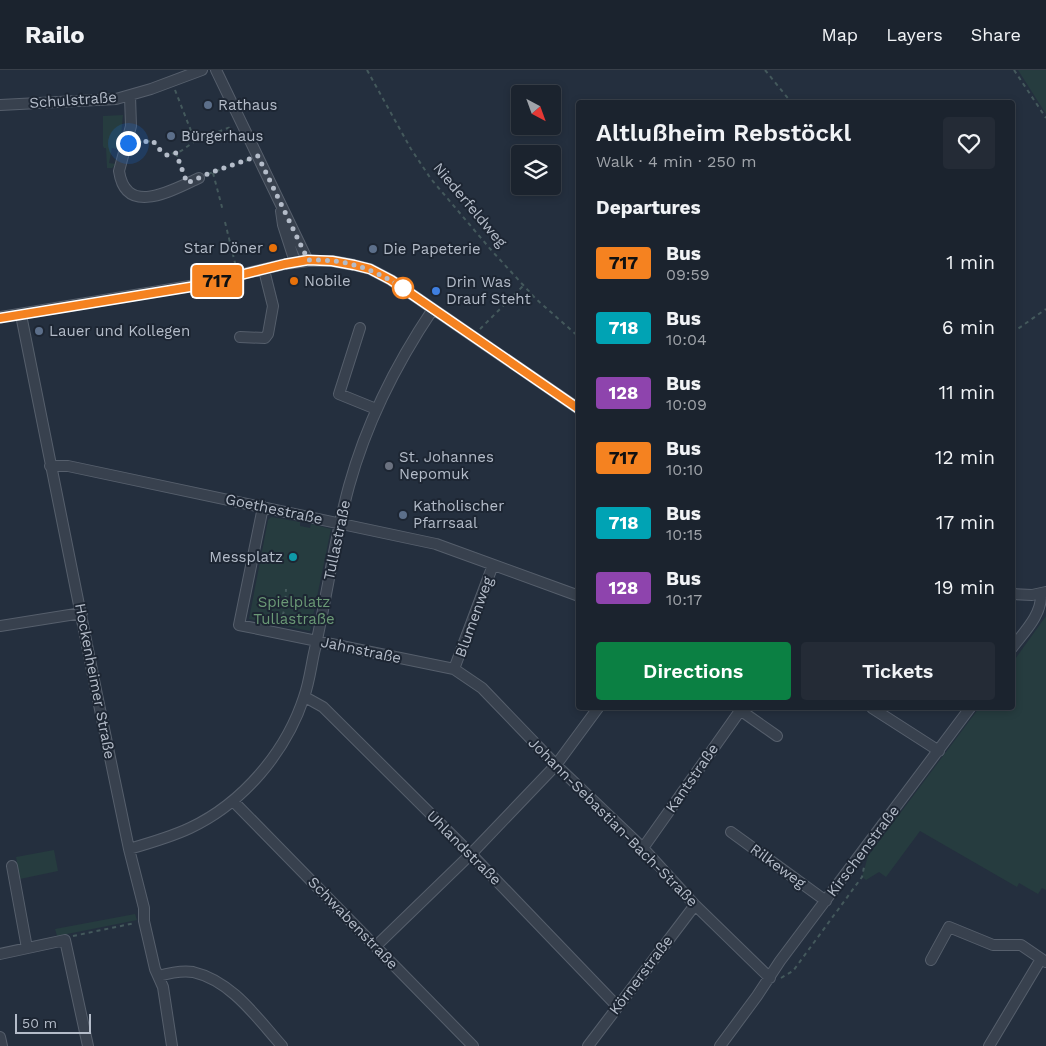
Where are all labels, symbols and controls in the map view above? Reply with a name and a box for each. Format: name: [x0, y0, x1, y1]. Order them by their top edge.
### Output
text: Railo: [25, 21, 85, 49]
text: Map: [821, 24, 858, 45]
text: Layers: [886, 24, 943, 45]
text: Share: [971, 24, 1021, 45]
north arrow: [511, 85, 561, 135]
map controls: [511, 85, 561, 195]
street label: Schulstraße: [29, 88, 117, 112]
place label: Rathaus: [218, 96, 277, 114]
marker: Rathaus: [202, 99, 214, 111]
button: heart: [943, 117, 995, 169]
text: Altlußheim Rebstöckl: [596, 119, 851, 147]
place label: Bürgerhaus: [181, 127, 264, 145]
marker: Bürgerhaus: [165, 130, 177, 142]
your location: [116, 131, 141, 156]
button: layers: [511, 145, 561, 195]
text: Walk · 4 min · 250 m: [596, 152, 756, 171]
street label: Niederfeldweg: [429, 159, 511, 251]
text: Departures: [596, 196, 701, 219]
place label: Star Döner: [184, 239, 263, 257]
place label: Die Papeterie: [383, 240, 481, 258]
marker: Star Döner: [267, 242, 279, 254]
text: Bus: [666, 242, 701, 265]
marker: Die Papeterie: [367, 243, 379, 255]
text: 1 min: [946, 251, 995, 274]
text: 717: [609, 252, 638, 273]
line badge: 717: [188, 265, 246, 297]
text: 09:59: [666, 265, 710, 284]
text: 717: [202, 270, 232, 291]
place label: Nobile: [304, 272, 351, 290]
place label: Drin Was Drauf Steht: [446, 273, 532, 308]
marker: Nobile: [288, 275, 300, 287]
unlabelled marker: [392, 277, 414, 299]
marker: Drin Was Drauf Steht: [430, 285, 442, 297]
text: Bus: [666, 307, 701, 330]
text: 6 min: [942, 316, 995, 339]
text: 718: [609, 317, 639, 338]
place label: Lauer und Kollegen: [49, 322, 190, 340]
marker: Lauer und Kollegen: [33, 325, 45, 337]
text: 10:04: [666, 330, 707, 349]
text: Bus: [666, 372, 701, 395]
text: 11 min: [939, 381, 995, 404]
text: 128: [609, 382, 638, 403]
text: 10:09: [666, 395, 707, 414]
text: Bus: [666, 437, 701, 460]
text: 12 min: [935, 446, 995, 469]
text: 717: [609, 447, 638, 468]
place label: St. Johannes Nepomuk: [399, 448, 494, 483]
marker: St. Johannes Nepomuk: [383, 460, 395, 472]
text: 10:10: [666, 460, 703, 479]
street label: Goethestraße: [224, 490, 324, 528]
place label: Katholischer Pfarrsaal: [413, 497, 504, 532]
street label: Tullastraße: [320, 498, 354, 582]
text: Bus: [666, 502, 701, 525]
marker: Katholischer Pfarrsaal: [397, 509, 409, 521]
text: 17 min: [936, 511, 995, 534]
text: 718: [609, 512, 639, 533]
text: 10:15: [666, 525, 702, 544]
place label: Messplatz: [209, 548, 283, 566]
marker: Messplatz: [287, 551, 299, 563]
text: Bus: [666, 567, 701, 590]
street label: Blumenweg: [451, 574, 497, 660]
text: 19 min: [934, 576, 995, 599]
text: 128: [609, 577, 638, 598]
text: 10:17: [666, 590, 702, 609]
park label: Spielplatz Tullastraße: [253, 593, 335, 628]
street label: Hockenheimer Straße: [71, 602, 119, 760]
street label: Jahnstraße: [319, 633, 403, 667]
button: Directions: [596, 642, 791, 700]
button: Tickets: [801, 642, 995, 700]
street label: Johann-Sebastian-Bach-Straße: [525, 734, 701, 910]
street label: Kantstraße: [662, 740, 722, 816]
street label: Kirschenstraße: [823, 802, 903, 900]
street label: Uhlandstraße: [423, 807, 505, 889]
street label: Rilkeweg: [747, 840, 809, 892]
street label: Schwabenstraße: [304, 873, 402, 973]
street label: Körnerstraße: [605, 932, 677, 1018]
scale bar: [15, 1011, 91, 1034]
text: 50 m: [22, 1015, 57, 1031]

